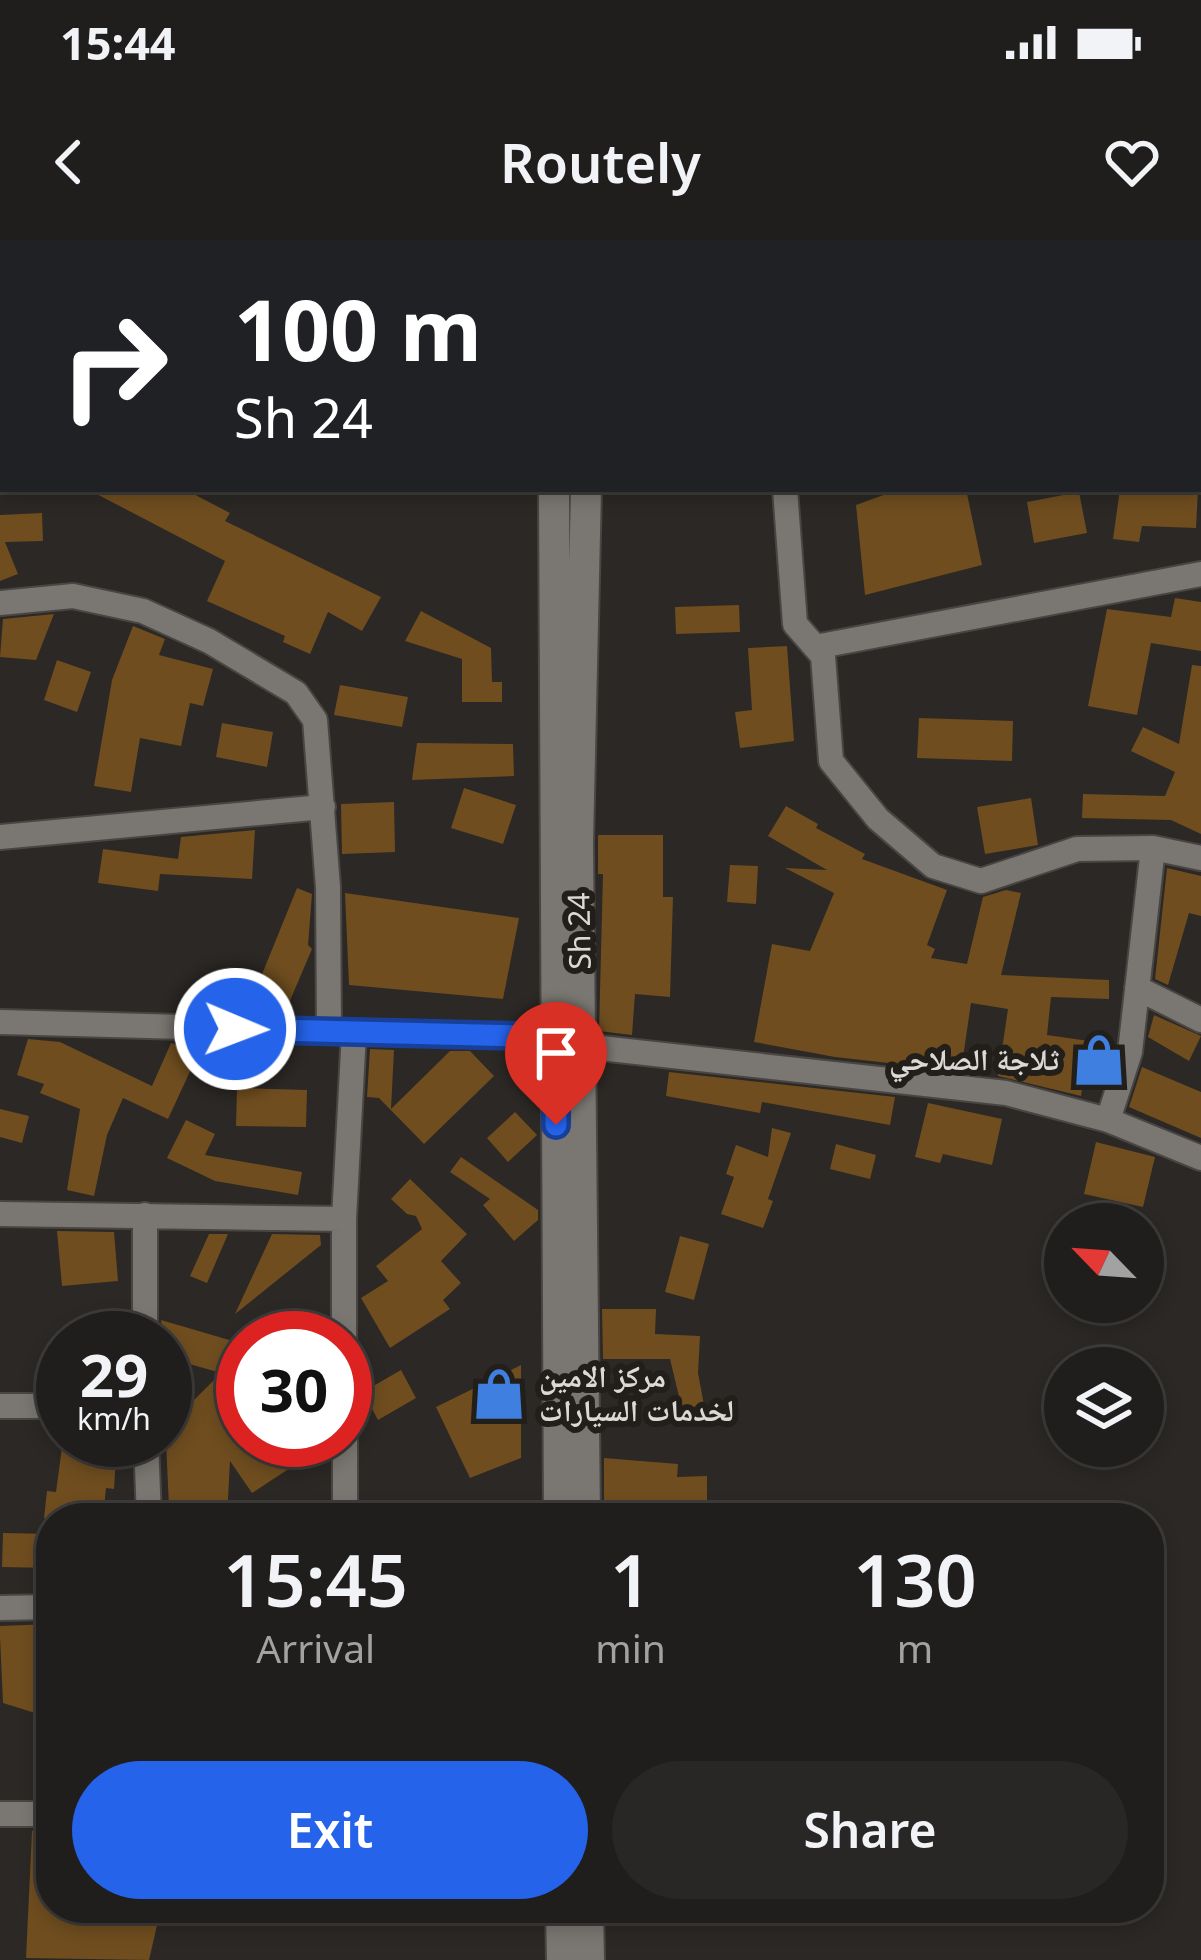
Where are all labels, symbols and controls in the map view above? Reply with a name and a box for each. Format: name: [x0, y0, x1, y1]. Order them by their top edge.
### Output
text: 15:44: [60, 12, 176, 73]
text: Routely: [500, 125, 701, 199]
icon: back: [36, 129, 102, 195]
icon: heart: [1099, 129, 1165, 195]
text: 100 m: [234, 271, 482, 386]
icon: right: [36, 288, 192, 444]
text: Sh 24: [234, 380, 373, 454]
street label: Sh 24: [557, 892, 600, 970]
position arrow: [172, 966, 298, 1092]
pin: [505, 1002, 607, 1125]
icon: arrive: [523, 1020, 589, 1086]
shop icon: ثلاجة الصلاحي: [1070, 1031, 1128, 1089]
place label: ثلاجة الصلاحي: [889, 1038, 1060, 1083]
north arrow: [1044, 1203, 1164, 1323]
map controls: [1044, 1203, 1164, 1467]
speed limit sign: 30: [216, 1311, 372, 1467]
text: 29: [80, 1333, 148, 1415]
button: layers: [1044, 1347, 1164, 1467]
place label: مركز الامين لخدمات السيارات: [539, 1355, 734, 1430]
shop icon: مركز الامين لخدمات السيارات: [470, 1365, 528, 1423]
text: km/h: [77, 1398, 151, 1439]
text: 15:45: [223, 1530, 408, 1628]
text: 1: [610, 1530, 651, 1628]
text: 130: [853, 1530, 977, 1628]
text: Arrival: [256, 1621, 375, 1674]
text: min: [595, 1621, 666, 1674]
text: m: [897, 1621, 933, 1674]
button: Exit: [72, 1761, 588, 1899]
button: Share: [612, 1761, 1128, 1899]

